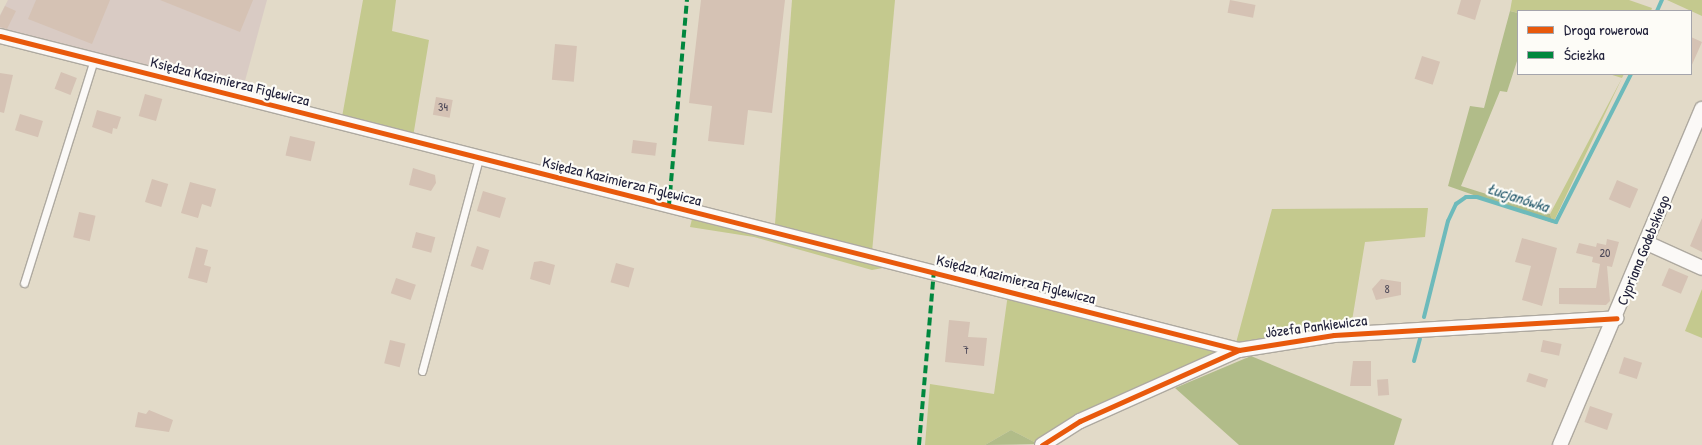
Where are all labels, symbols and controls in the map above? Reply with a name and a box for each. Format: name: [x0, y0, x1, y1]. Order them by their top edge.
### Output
legend: [1517, 10, 1692, 75]
text: Droga rowerowa: [1564, 19, 1648, 40]
text: Ścieżka: [1564, 44, 1605, 65]
street label: Księdza Kazimierza Figlewicza: [149, 53, 311, 109]
house number: 34: [438, 100, 448, 114]
street label: Księdza Kazimierza Figlewicza: [541, 153, 703, 209]
water label: Łucjanówka: [1485, 178, 1551, 216]
street label: Cypriana Godebskiego: [1613, 192, 1673, 308]
house number: 20: [1600, 246, 1610, 260]
street label: Księdza Kazimierza Figlewicza: [935, 251, 1097, 307]
house number: 8: [1384, 282, 1390, 296]
street label: Józefa Pankiewicza: [1264, 311, 1368, 341]
house number: 7: [963, 343, 969, 357]

